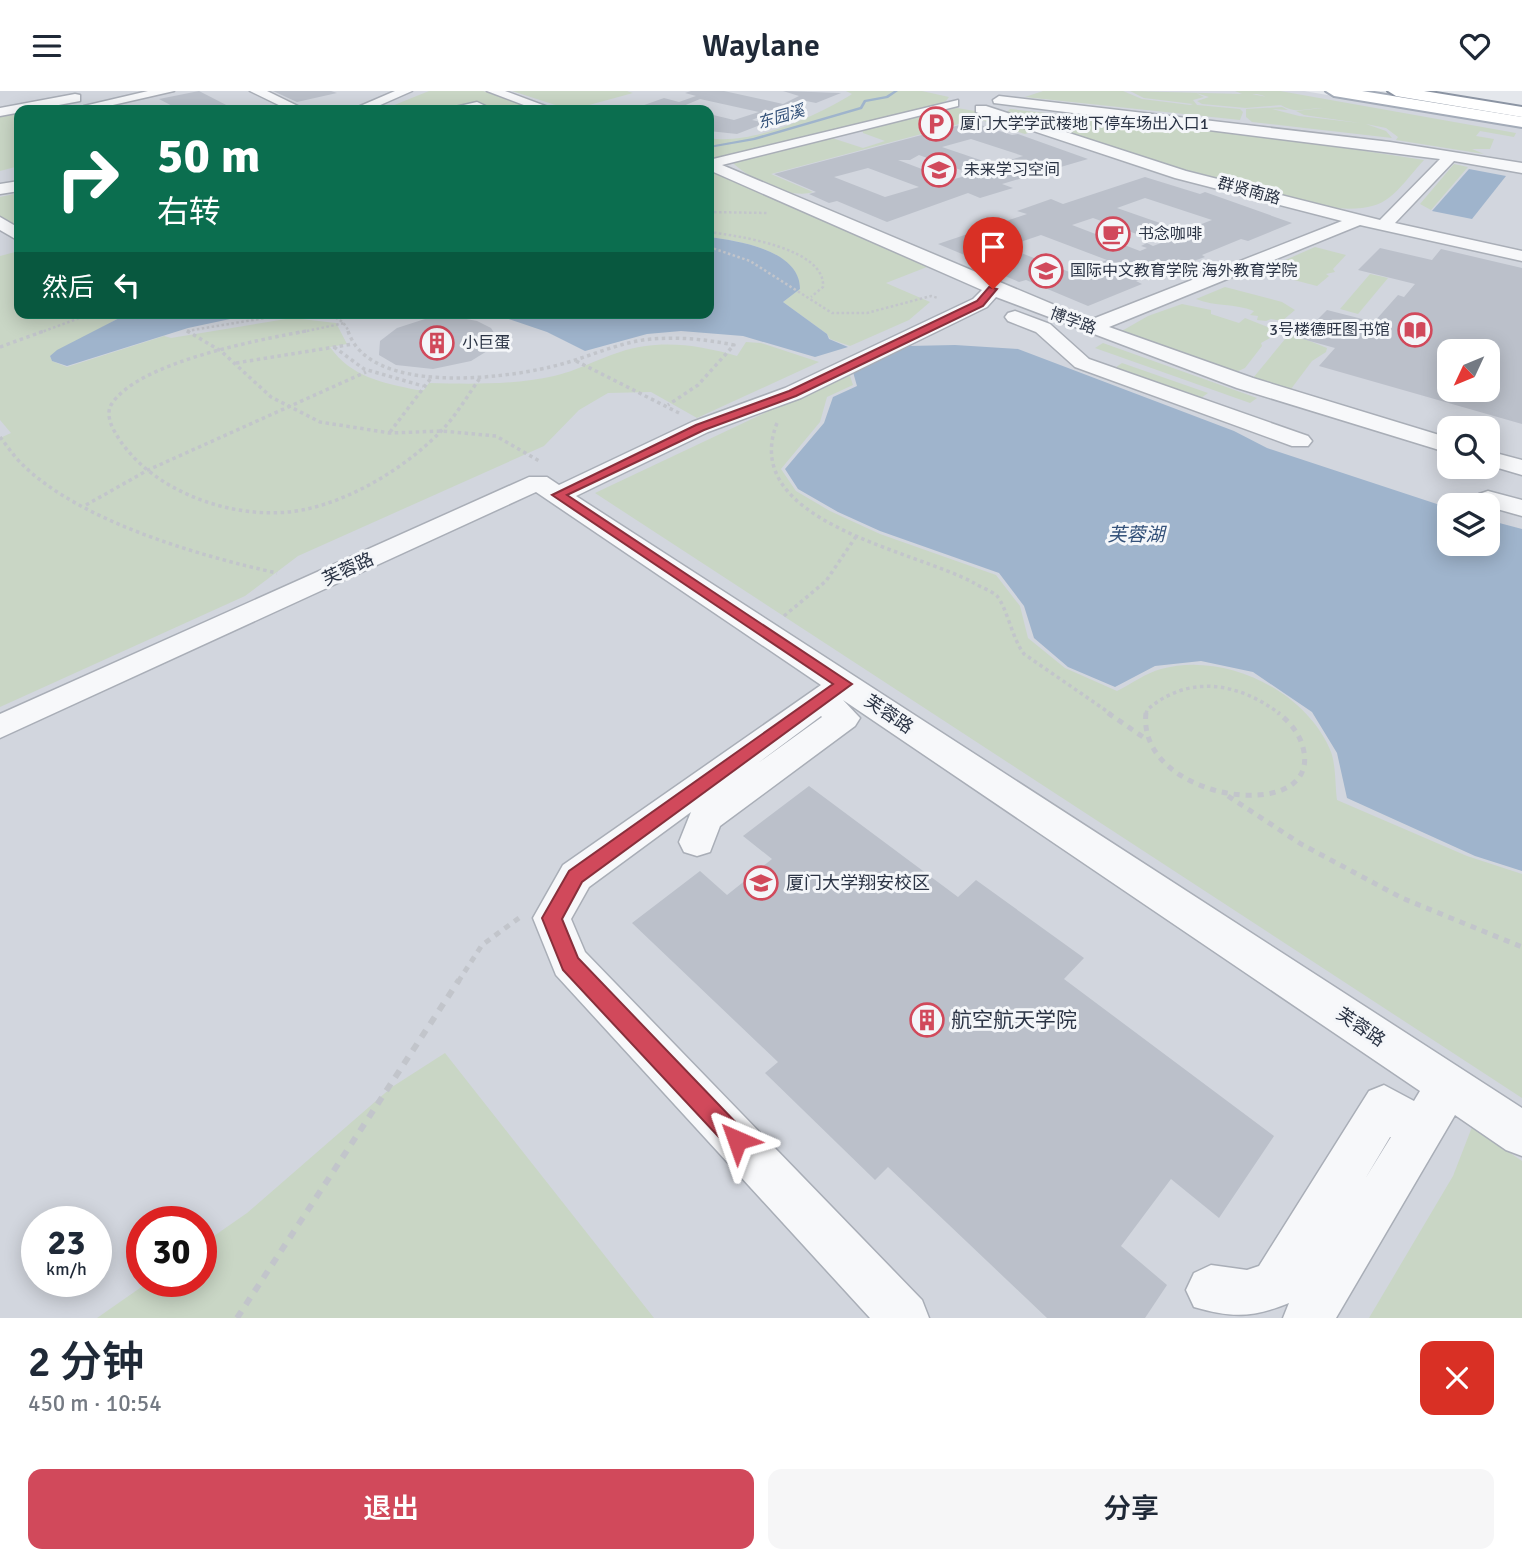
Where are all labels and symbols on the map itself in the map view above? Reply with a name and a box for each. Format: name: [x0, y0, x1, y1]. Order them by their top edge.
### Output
water label: 东园溪: [755, 100, 809, 133]
parking icon: 厦门大学学武楼地下停车场出入口1: [917, 105, 955, 143]
place label: 厦门大学学武楼地下停车场出入口1: [960, 114, 1209, 134]
school or university icon: 未来学习空间: [920, 151, 958, 189]
place label: 未来学习空间: [964, 160, 1060, 180]
street label: 群贤南路: [1215, 173, 1283, 209]
cafe icon: 书念咖啡: [1094, 215, 1132, 253]
pin: [963, 217, 1023, 289]
place label: 书念咖啡: [1138, 224, 1202, 244]
school or university icon: 国际中文教育学院 海外教育学院: [1027, 252, 1065, 290]
place label: 国际中文教育学院 海外教育学院: [1070, 261, 1298, 281]
street label: 博学路: [1047, 303, 1099, 339]
library icon: 3号楼德旺图书馆: [1396, 311, 1434, 349]
place label: 3号楼德旺图书馆: [1269, 320, 1390, 340]
building icon: 小巨蛋: [418, 324, 456, 362]
place label: 小巨蛋: [462, 333, 510, 353]
north arrow: [1437, 339, 1500, 403]
water label: 芙蓉湖: [1107, 523, 1167, 547]
street label: 芙蓉路: [319, 548, 377, 590]
street label: 芙蓉路: [860, 690, 918, 738]
school or university icon: 厦门大学翔安校区: [742, 864, 780, 902]
place label: 厦门大学翔安校区: [786, 872, 930, 894]
building icon: 航空航天学院: [908, 1001, 946, 1039]
street label: 芙蓉路: [1332, 1003, 1390, 1051]
place label: 航空航天学院: [951, 1007, 1077, 1033]
position arrow: [700, 1103, 774, 1177]
speed limit sign: 30: [126, 1206, 217, 1297]

